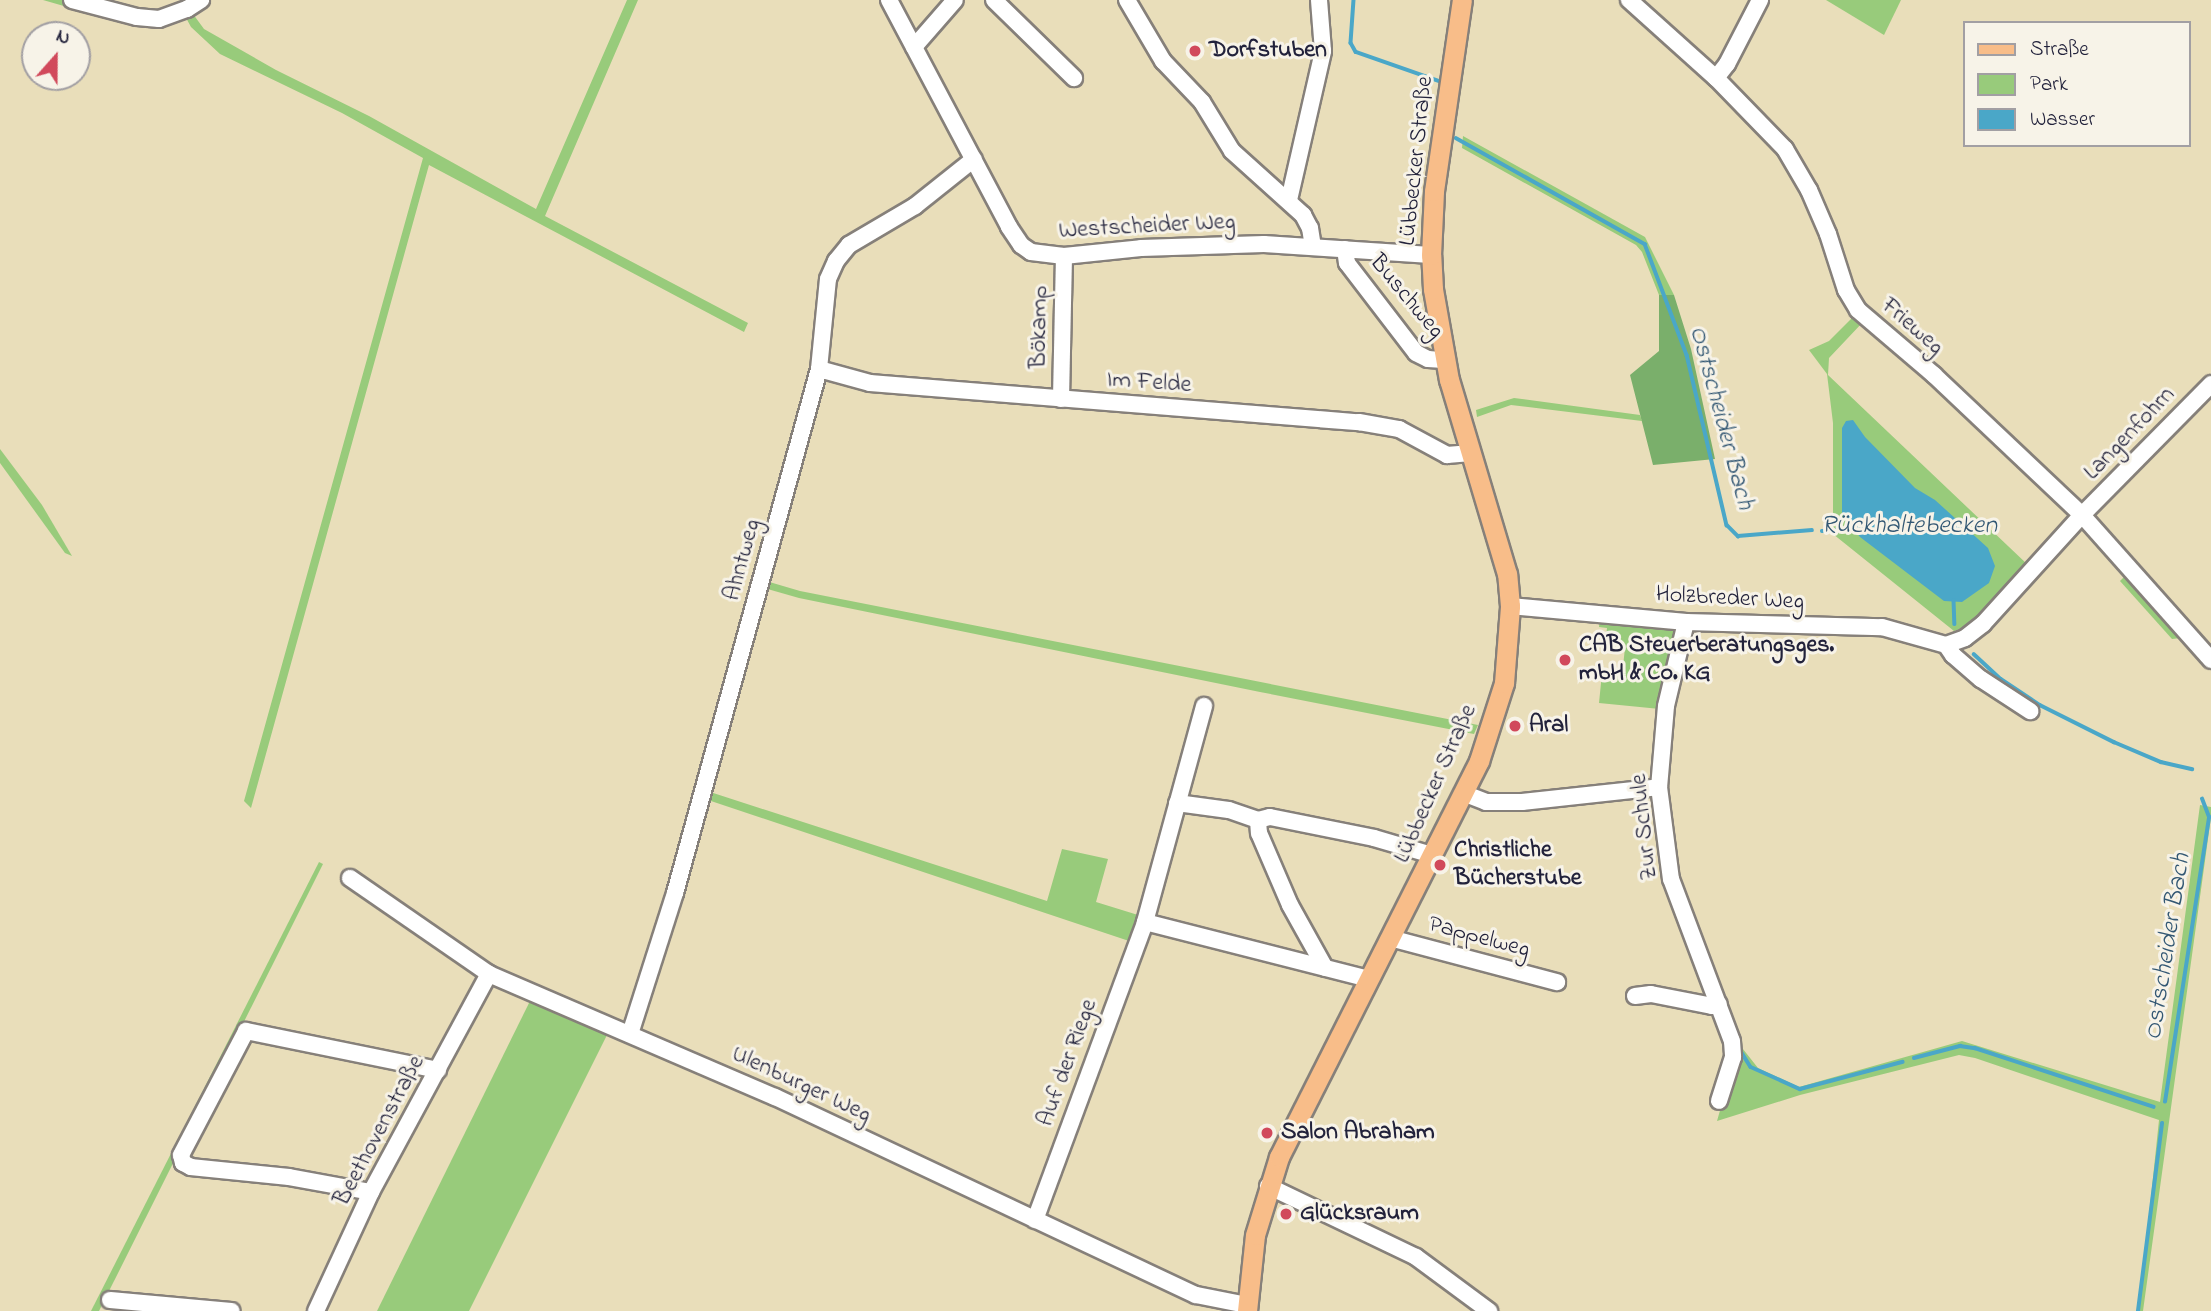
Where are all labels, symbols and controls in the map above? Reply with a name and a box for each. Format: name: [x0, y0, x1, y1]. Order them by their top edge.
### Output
north arrow: [21, 21, 91, 91]
legend: [1962, 21, 2190, 147]
text: N: [52, 23, 74, 53]
text: Straße: [2030, 35, 2089, 65]
place label: Dorfstuben: [1209, 37, 1327, 65]
marker: Dorfstuben: [1187, 43, 1203, 59]
text: Park: [2030, 70, 2068, 100]
street label: Lübbecker Straße: [1394, 75, 1440, 247]
text: Wasser: [2030, 105, 2095, 135]
street label: Westscheider Weg: [1058, 208, 1236, 246]
street label: Buschweg: [1362, 249, 1450, 345]
street label: Bökamp: [1025, 285, 1055, 369]
street label: Frieweg: [1875, 292, 1949, 362]
water label: Ostscheider Bach: [1681, 323, 1759, 513]
street label: Im Felde: [1106, 366, 1192, 400]
street label: Langenfohrn: [2078, 381, 2182, 487]
water label: Rückhaltebecken: [1821, 511, 1997, 543]
street label: Ahntweg: [718, 516, 768, 604]
street label: Holzbreder Weg: [1655, 581, 1805, 617]
place label: CAB Steuerberatungsges. mbH & Co. KG: [1579, 632, 1834, 688]
marker: CAB Steuerberatungsges. mbH & Co. KG: [1557, 652, 1573, 668]
street label: Lübbecker Straße: [1388, 700, 1484, 868]
place label: Aral: [1529, 712, 1568, 740]
marker: Aral: [1507, 718, 1523, 734]
street label: Zur Schule: [1625, 772, 1665, 882]
place label: Christliche Bücherstube: [1454, 837, 1581, 893]
water label: Ostscheider Bach: [2139, 851, 2199, 1043]
marker: Christliche Bücherstube: [1432, 857, 1448, 873]
street label: Pappelweg: [1425, 911, 1533, 965]
street label: Auf der Riege: [1032, 996, 1104, 1130]
street label: Ulenburger Weg: [727, 1040, 875, 1130]
street label: Beethovenstraße: [328, 1051, 432, 1211]
place label: Salon Abraham: [1281, 1119, 1435, 1147]
marker: Salon Abraham: [1259, 1125, 1275, 1141]
place label: Glücksraum: [1300, 1200, 1419, 1228]
marker: Glücksraum: [1278, 1206, 1294, 1222]

